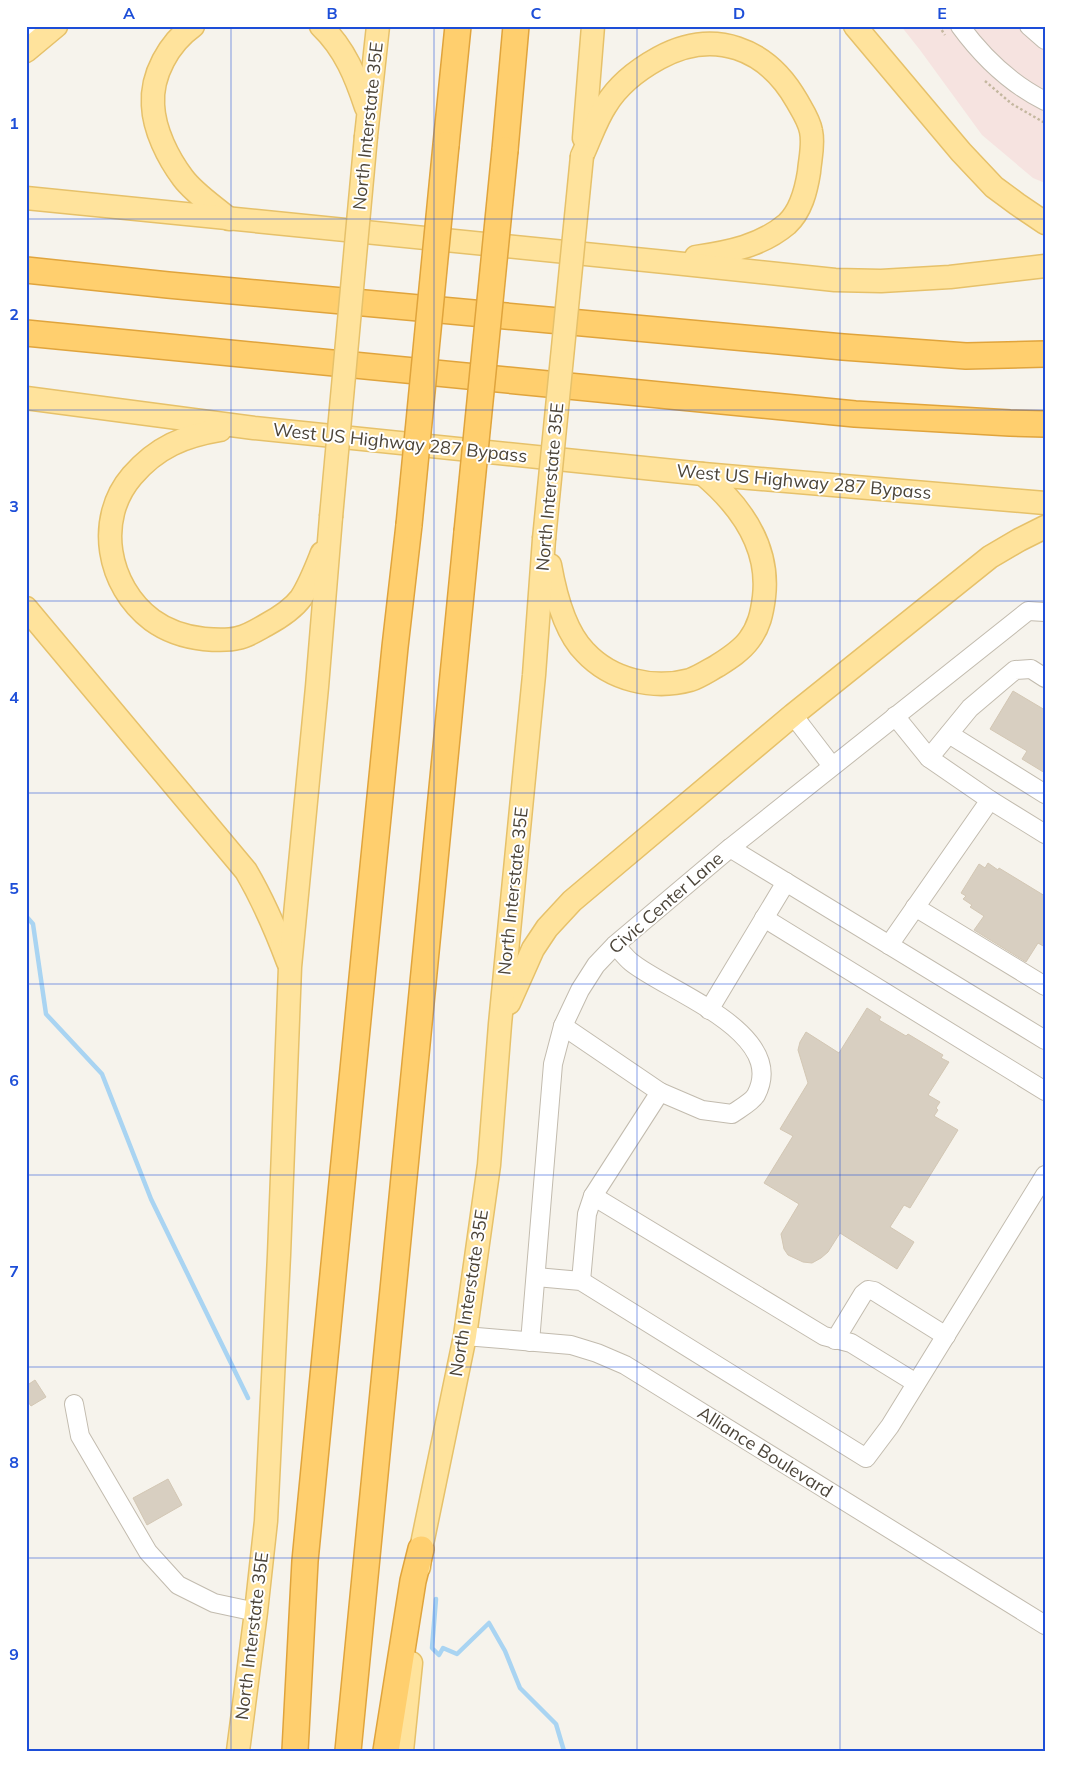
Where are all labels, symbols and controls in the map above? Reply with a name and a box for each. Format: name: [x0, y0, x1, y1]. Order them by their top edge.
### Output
text: A: [123, 3, 135, 23]
text: B: [326, 3, 338, 23]
text: C: [531, 3, 542, 23]
text: D: [733, 3, 745, 23]
text: E: [937, 3, 947, 23]
street label: North Interstate 35E: [347, 41, 388, 211]
text: 1: [9, 113, 19, 133]
text: 2: [9, 304, 19, 324]
street label: North Interstate 35E: [531, 402, 568, 572]
street label: West US Highway 287 Bypass: [272, 418, 529, 467]
street label: West US Highway 287 Bypass: [676, 459, 933, 504]
text: 3: [9, 496, 19, 516]
text: 4: [9, 687, 19, 707]
street label: North Interstate 35E: [492, 806, 533, 976]
street label: Civic Center Lane: [604, 847, 728, 959]
text: 5: [9, 878, 19, 898]
text: 6: [9, 1070, 19, 1090]
street label: North Interstate 35E: [444, 1208, 493, 1378]
text: 7: [9, 1261, 19, 1281]
street label: Alliance Boulevard: [693, 1401, 837, 1502]
text: 8: [9, 1452, 19, 1472]
street label: North Interstate 35E: [230, 1551, 273, 1721]
text: 9: [9, 1644, 19, 1664]

